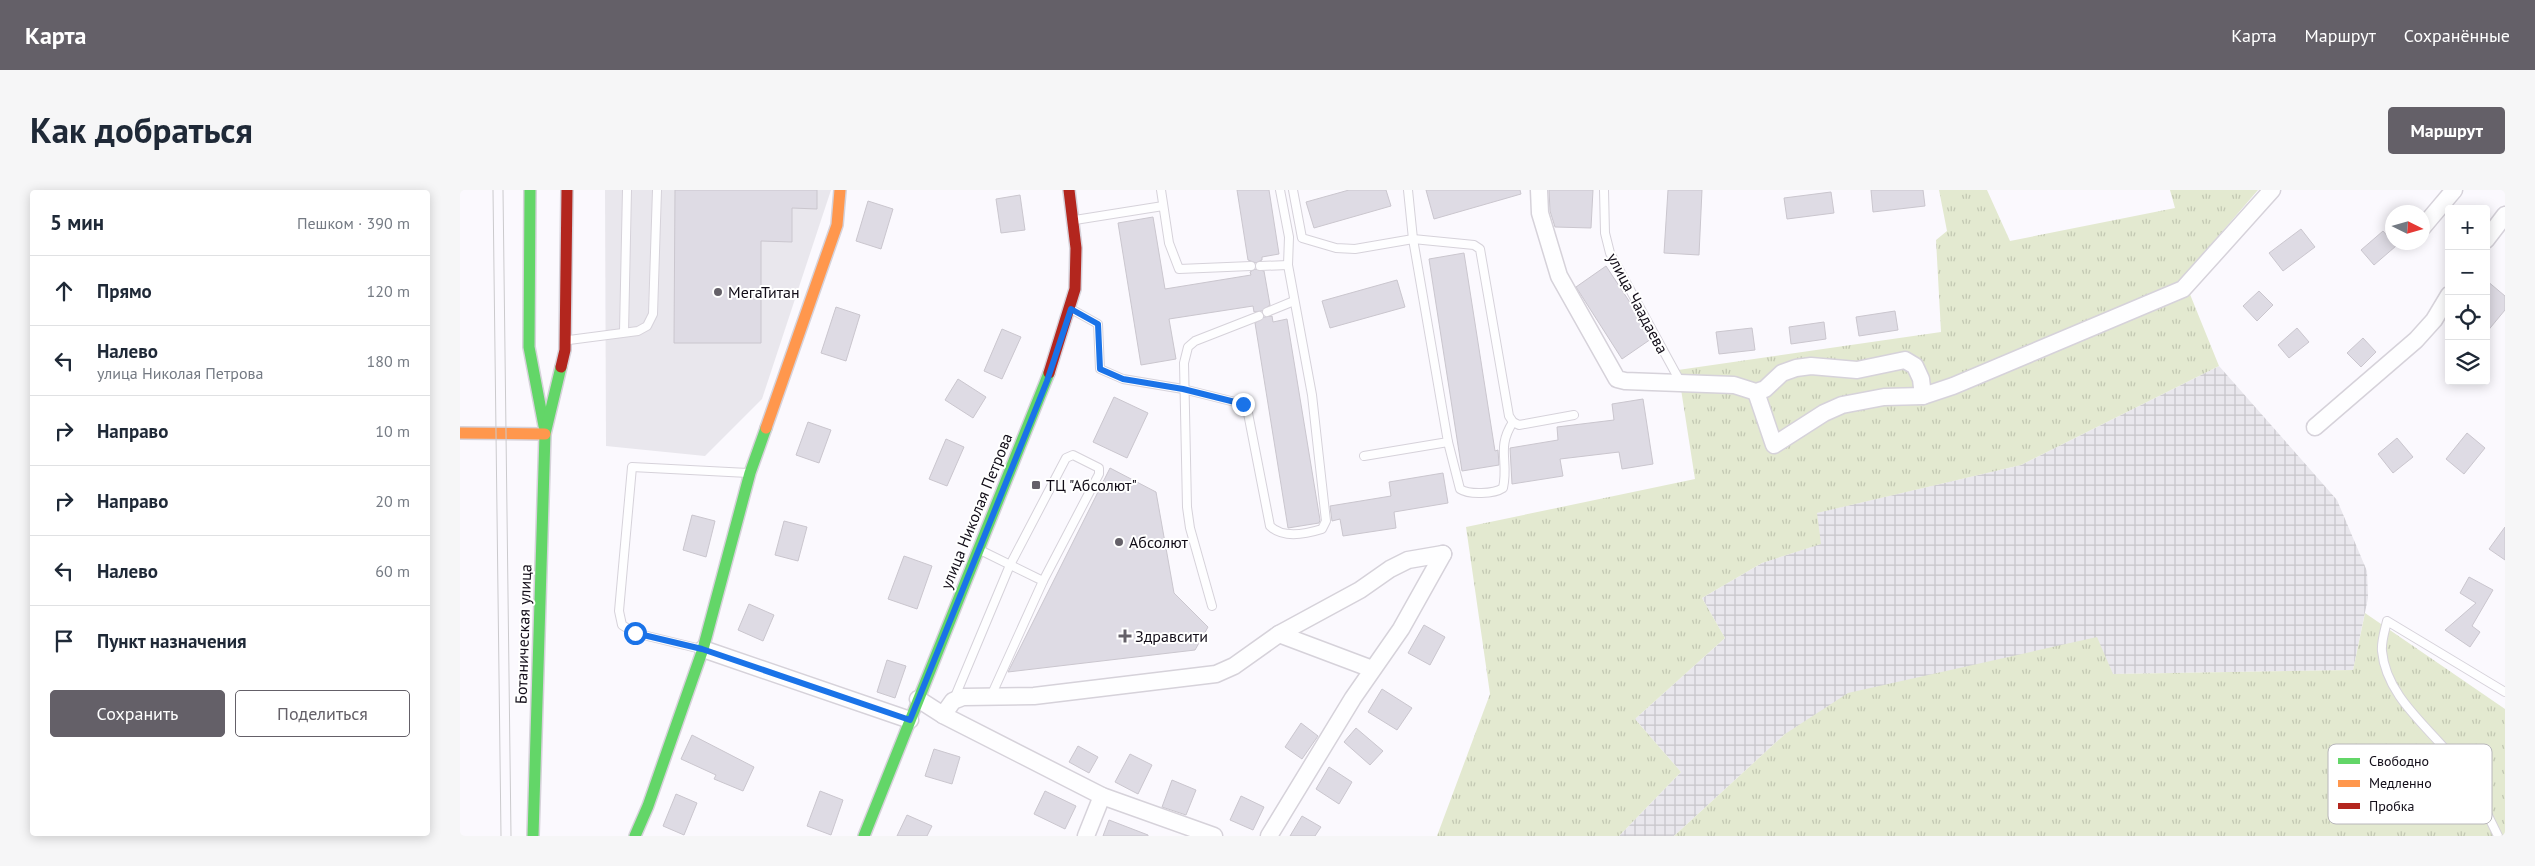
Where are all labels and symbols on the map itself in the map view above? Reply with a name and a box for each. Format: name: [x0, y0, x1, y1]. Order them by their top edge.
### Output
north arrow: [2385, 205, 2430, 250]
street label: улица Чаадаева: [1603, 249, 1673, 357]
place label: МегаТитан: [728, 282, 800, 302]
marker: МегаТитан: [712, 286, 724, 298]
route end: [1232, 393, 1255, 416]
street label: улица Николая Петрова: [936, 430, 1016, 592]
place label: ТЦ "Абсолют": [1046, 475, 1137, 495]
marker: ТЦ "Абсолют": [1030, 479, 1042, 491]
place label: Абсолют: [1129, 532, 1189, 552]
marker: Абсолют: [1113, 536, 1125, 548]
street label: Ботаническая улица: [511, 564, 535, 704]
route start: [624, 622, 647, 645]
place label: Здравсити: [1135, 626, 1208, 646]
marker: Здравсити: [1119, 630, 1131, 642]
legend: [2328, 744, 2492, 824]
text: Свободно: [2369, 752, 2429, 770]
text: Медленно: [2369, 774, 2432, 792]
text: Пробка: [2369, 797, 2414, 815]

